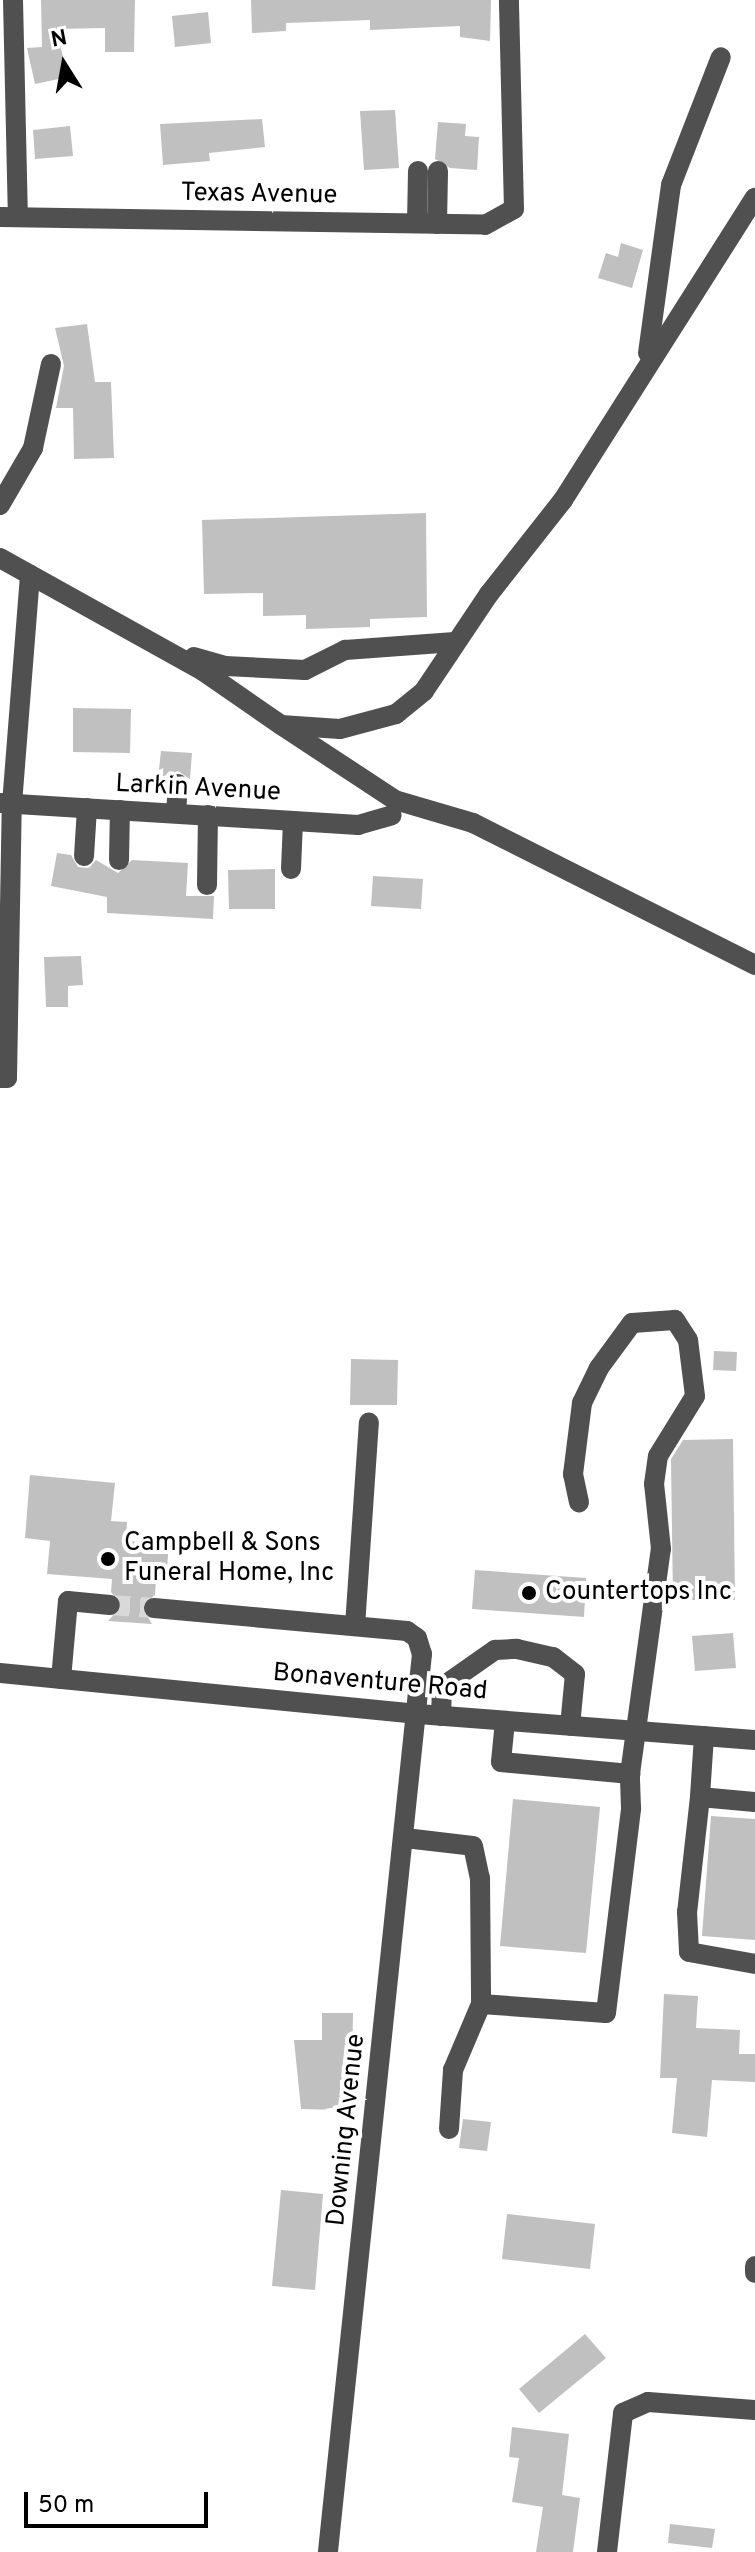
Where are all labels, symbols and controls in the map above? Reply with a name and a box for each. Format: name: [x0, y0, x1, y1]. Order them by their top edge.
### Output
north arrow: [24, 24, 104, 104]
text: N: [49, 25, 70, 55]
street label: Texas Avenue: [180, 178, 338, 212]
street label: Larkin Avenue: [114, 769, 282, 809]
place label: Campbell & Sons Funeral Home, Inc: [124, 1528, 334, 1590]
marker: Campbell & Sons Funeral Home, Inc: [99, 1550, 117, 1568]
place label: Countertops Inc: [545, 1577, 732, 1609]
marker: Countertops Inc: [520, 1584, 538, 1602]
street label: Bonaventure Road: [271, 1658, 489, 1708]
street label: Downing Avenue: [321, 2032, 373, 2228]
scale bar: [28, 2476, 212, 2526]
text: 50 m: [38, 2491, 94, 2521]

